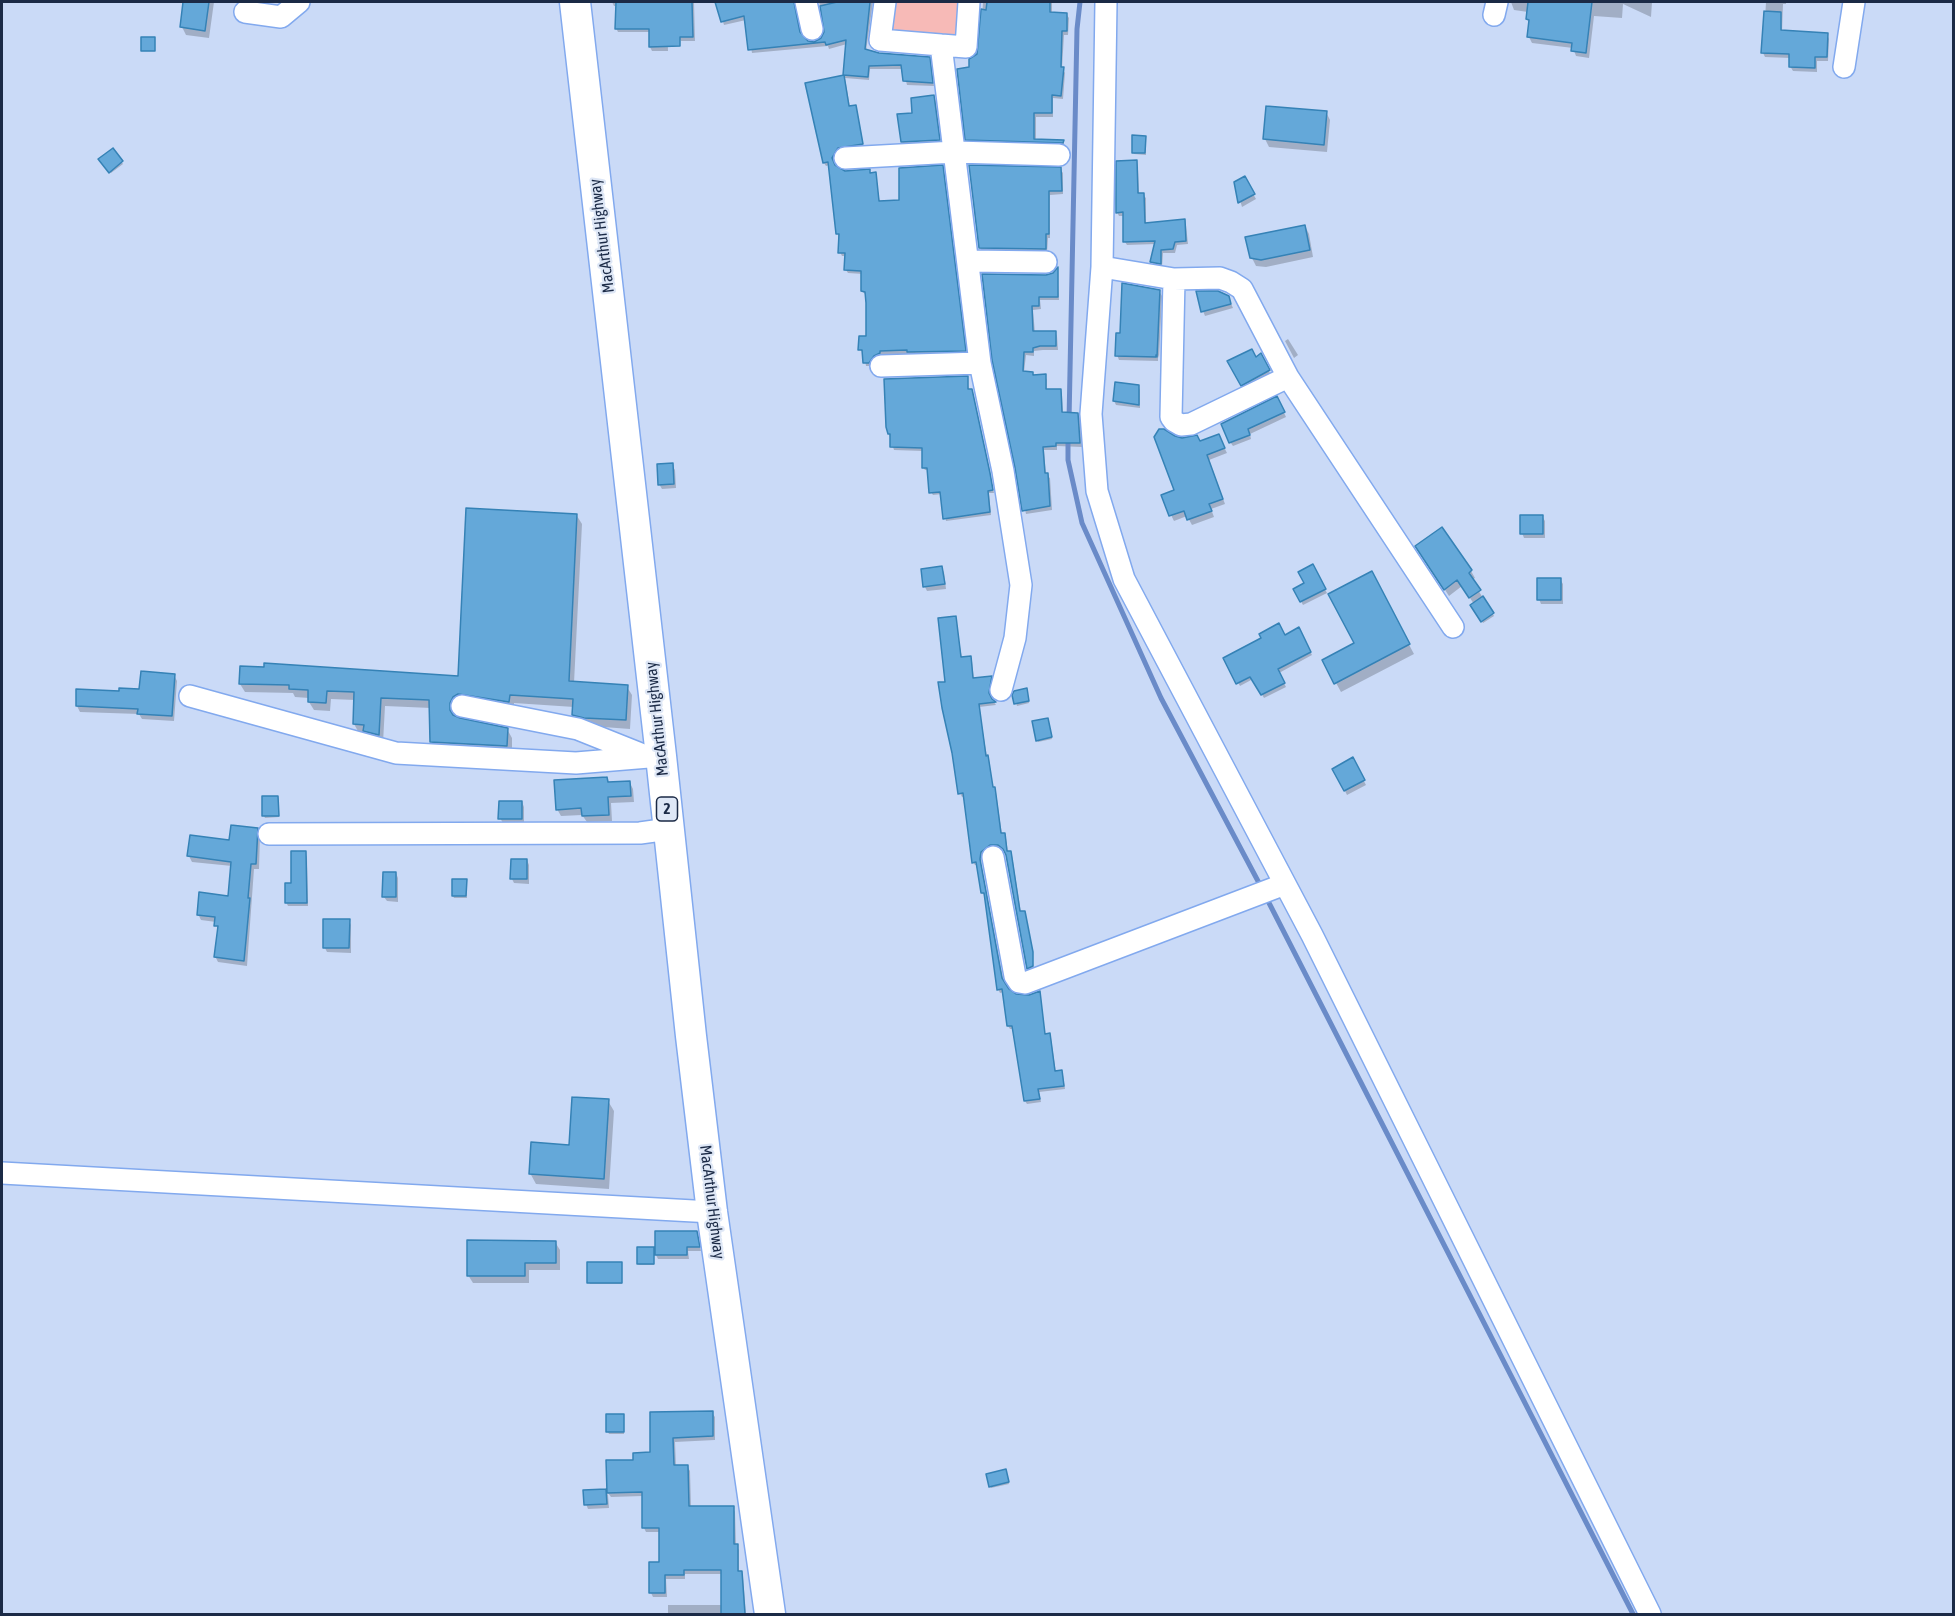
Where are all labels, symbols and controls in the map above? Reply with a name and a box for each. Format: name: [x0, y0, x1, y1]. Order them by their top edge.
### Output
street label: MacArthur Highway: [585, 178, 619, 294]
street label: MacArthur Highway: [641, 661, 673, 777]
road number: 2: [656, 797, 678, 821]
street label: MacArthur Highway: [695, 1144, 729, 1260]

